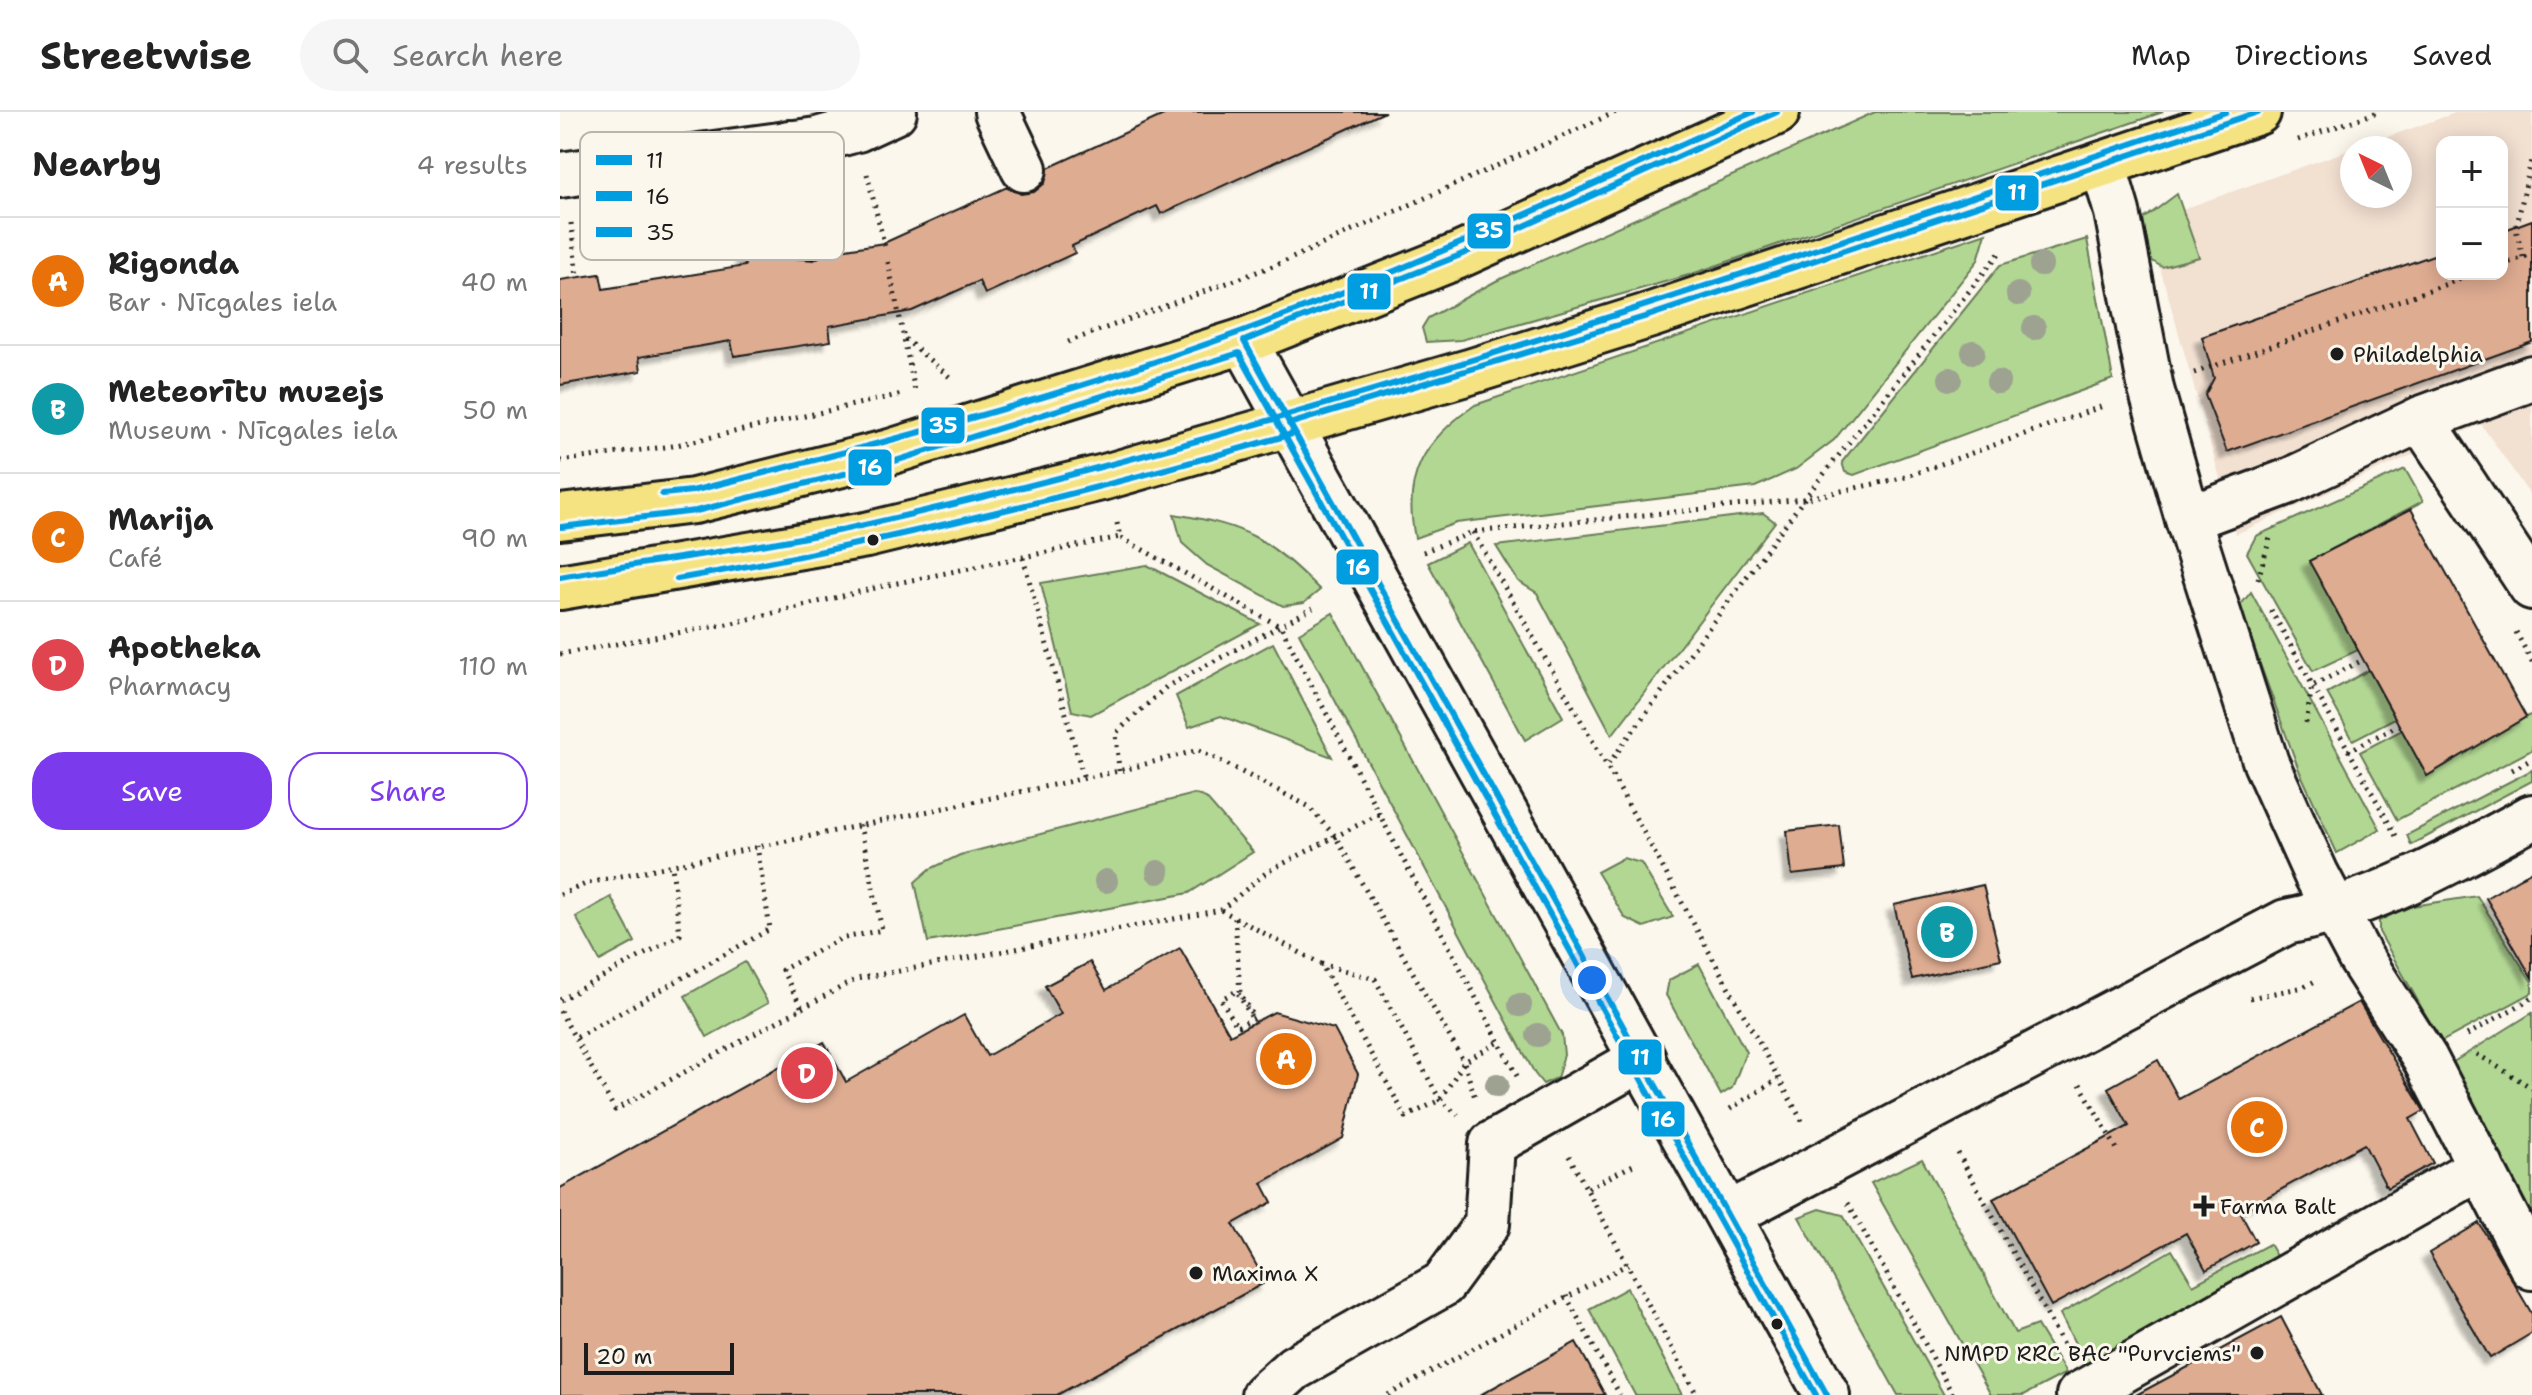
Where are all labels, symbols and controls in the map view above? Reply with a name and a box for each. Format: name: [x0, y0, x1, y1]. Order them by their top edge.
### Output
search box: [300, 19, 860, 91]
text: Streetwise: [40, 30, 252, 81]
icon: search: [328, 33, 372, 77]
text: Search here: [392, 35, 564, 76]
text: Map: [2131, 36, 2191, 74]
text: Directions: [2235, 36, 2369, 74]
text: Saved: [2413, 36, 2492, 74]
legend: [580, 132, 844, 260]
north arrow: [2340, 136, 2412, 208]
map controls: [2436, 136, 2508, 280]
button: +: [2436, 136, 2508, 208]
text: Nearby: [32, 141, 162, 187]
text: 11: [646, 146, 664, 175]
text: 4 results: [416, 147, 528, 182]
line badge: 11: [1994, 174, 2040, 212]
text: 11: [2007, 178, 2027, 207]
text: 16: [646, 182, 670, 211]
button: −: [2436, 208, 2508, 280]
line badge: 35: [1466, 212, 1512, 250]
text: 35: [1475, 216, 1504, 245]
text: 35: [646, 218, 674, 247]
text: Rigonda: [108, 243, 239, 284]
text: A: [48, 264, 68, 299]
text: 40 m: [461, 264, 528, 299]
line badge: 11: [1346, 272, 1392, 311]
text: 11: [1359, 277, 1379, 306]
text: Bar · Nīcgales iela: [108, 284, 337, 319]
place label: Philadelphia: [2353, 340, 2483, 369]
marker: Philadelphia: [2328, 345, 2346, 363]
text: Meteorītu muzejs: [108, 371, 384, 412]
text: B: [50, 392, 66, 427]
text: 50 m: [463, 392, 528, 427]
line badge: 35: [920, 406, 966, 445]
text: 35: [929, 411, 958, 440]
text: Museum · Nīcgales iela: [108, 412, 398, 447]
line badge: 16: [847, 448, 893, 487]
text: 16: [858, 453, 882, 482]
text: Marija: [108, 499, 214, 540]
text: C: [50, 520, 66, 555]
text: 90 m: [461, 520, 528, 555]
unlabelled marker: [865, 532, 881, 548]
text: Café: [108, 540, 163, 575]
line badge: 16: [1335, 548, 1380, 586]
text: 16: [1346, 553, 1370, 582]
text: Apotheka: [108, 627, 261, 668]
text: D: [49, 648, 67, 683]
text: 110 m: [458, 648, 528, 683]
text: Pharmacy: [108, 668, 232, 703]
button: Save: [32, 752, 272, 830]
button: Share: [288, 752, 528, 830]
pin: B: [1921, 902, 1973, 962]
your location: [1572, 960, 1612, 1000]
pin: A: [1260, 1029, 1312, 1089]
line badge: 11: [1617, 1038, 1663, 1076]
pin: D: [781, 1043, 833, 1103]
text: 11: [1630, 1043, 1650, 1072]
pin: C: [2231, 1097, 2283, 1157]
line badge: 16: [1640, 1100, 1686, 1138]
text: 16: [1651, 1105, 1675, 1134]
place label: Farma Balt: [2220, 1192, 2337, 1221]
marker: Farma Balt: [2195, 1197, 2213, 1215]
place label: Maxima X: [1212, 1259, 1319, 1288]
marker: Maxima X: [1187, 1264, 1205, 1282]
unlabelled marker: [1769, 1316, 1785, 1332]
scale bar: [584, 1339, 734, 1375]
place label: NMPD RRC BAC "Purvciems": [1944, 1339, 2241, 1368]
text: 20 m: [596, 1342, 653, 1371]
marker: NMPD RRC BAC "Purvciems": [2248, 1344, 2266, 1362]

